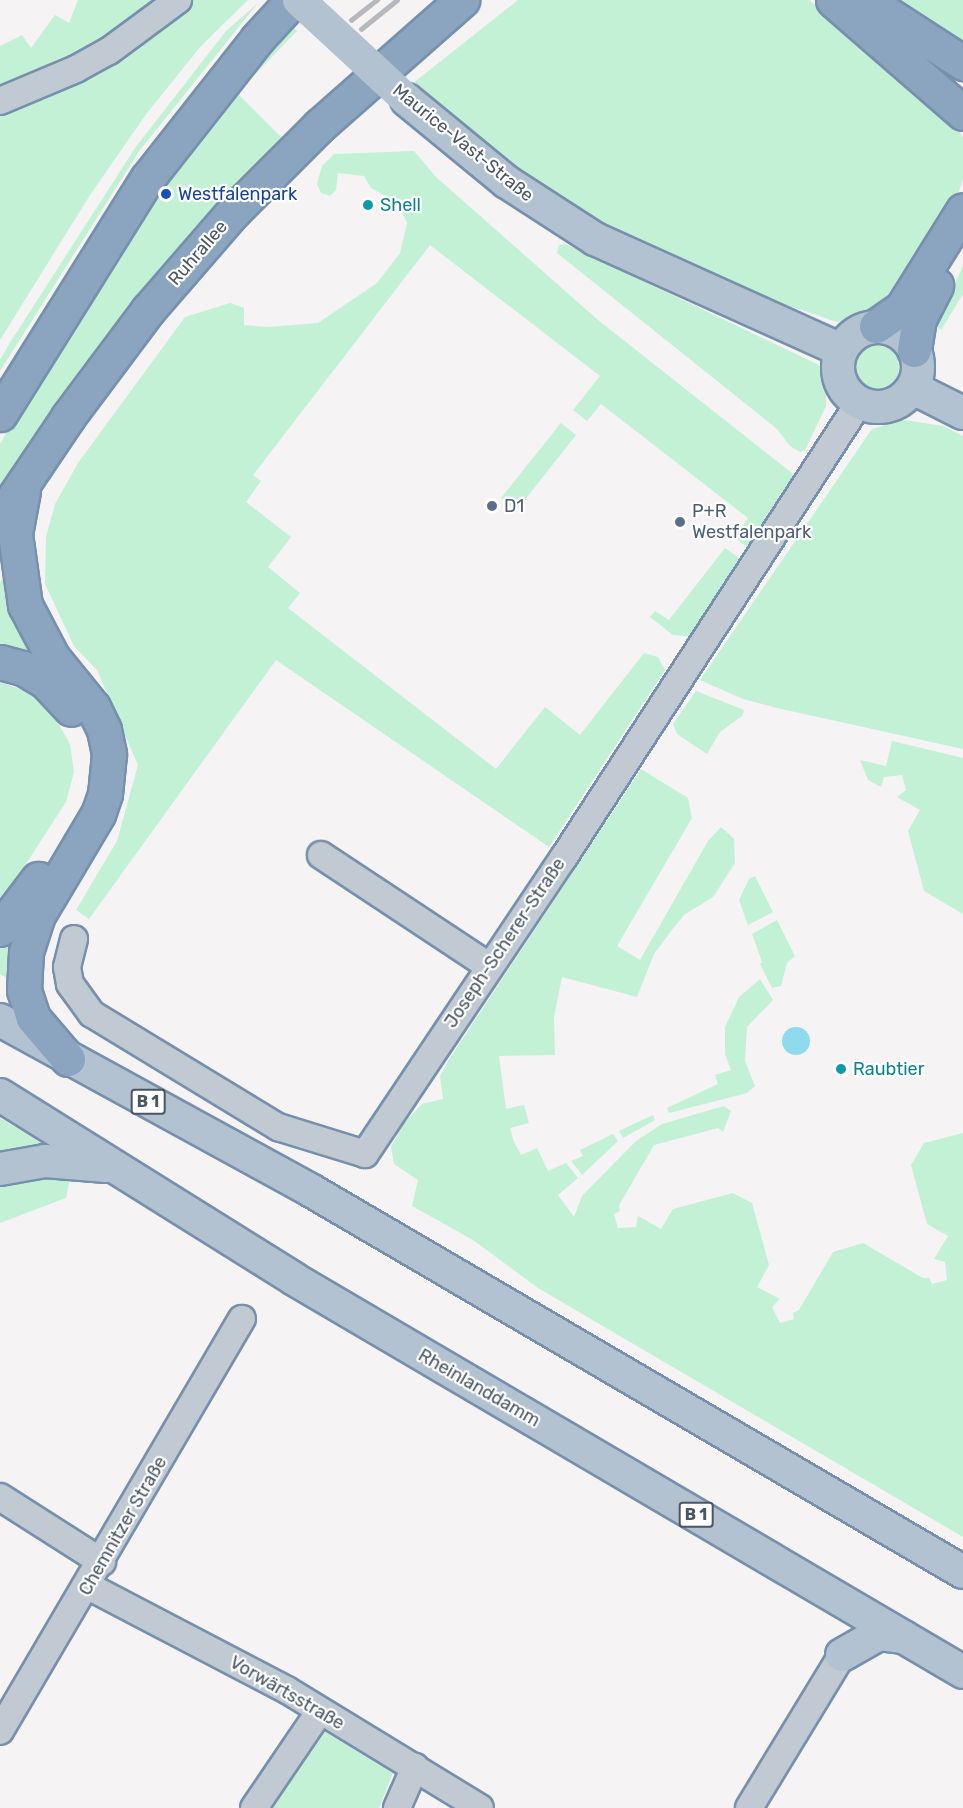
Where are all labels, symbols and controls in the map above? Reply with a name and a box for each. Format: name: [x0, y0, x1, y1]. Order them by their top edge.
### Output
street label: Maurice-Vast-Straße: [388, 80, 538, 206]
place label: Westfalenpark: [178, 183, 297, 205]
marker: Westfalenpark: [159, 187, 173, 201]
place label: Shell: [380, 194, 421, 216]
marker: Shell: [361, 198, 375, 212]
street label: Ruhrallee: [164, 216, 232, 290]
place label: D1: [504, 495, 524, 517]
marker: D1: [485, 499, 499, 513]
place label: P+R Westfalenpark: [692, 501, 811, 544]
marker: P+R Westfalenpark: [673, 515, 687, 529]
street label: Joseph-Scherer-Straße: [440, 854, 570, 1032]
place label: Raubtier: [853, 1058, 924, 1080]
marker: Raubtier: [834, 1062, 848, 1076]
road number: B 1: [130, 1089, 166, 1115]
street label: Rheinlanddamm: [414, 1344, 544, 1432]
street label: Chemnitzer Straße: [74, 1453, 172, 1599]
road number: B 1: [678, 1502, 714, 1528]
street label: Vorwärtsstraße: [226, 1651, 348, 1735]

